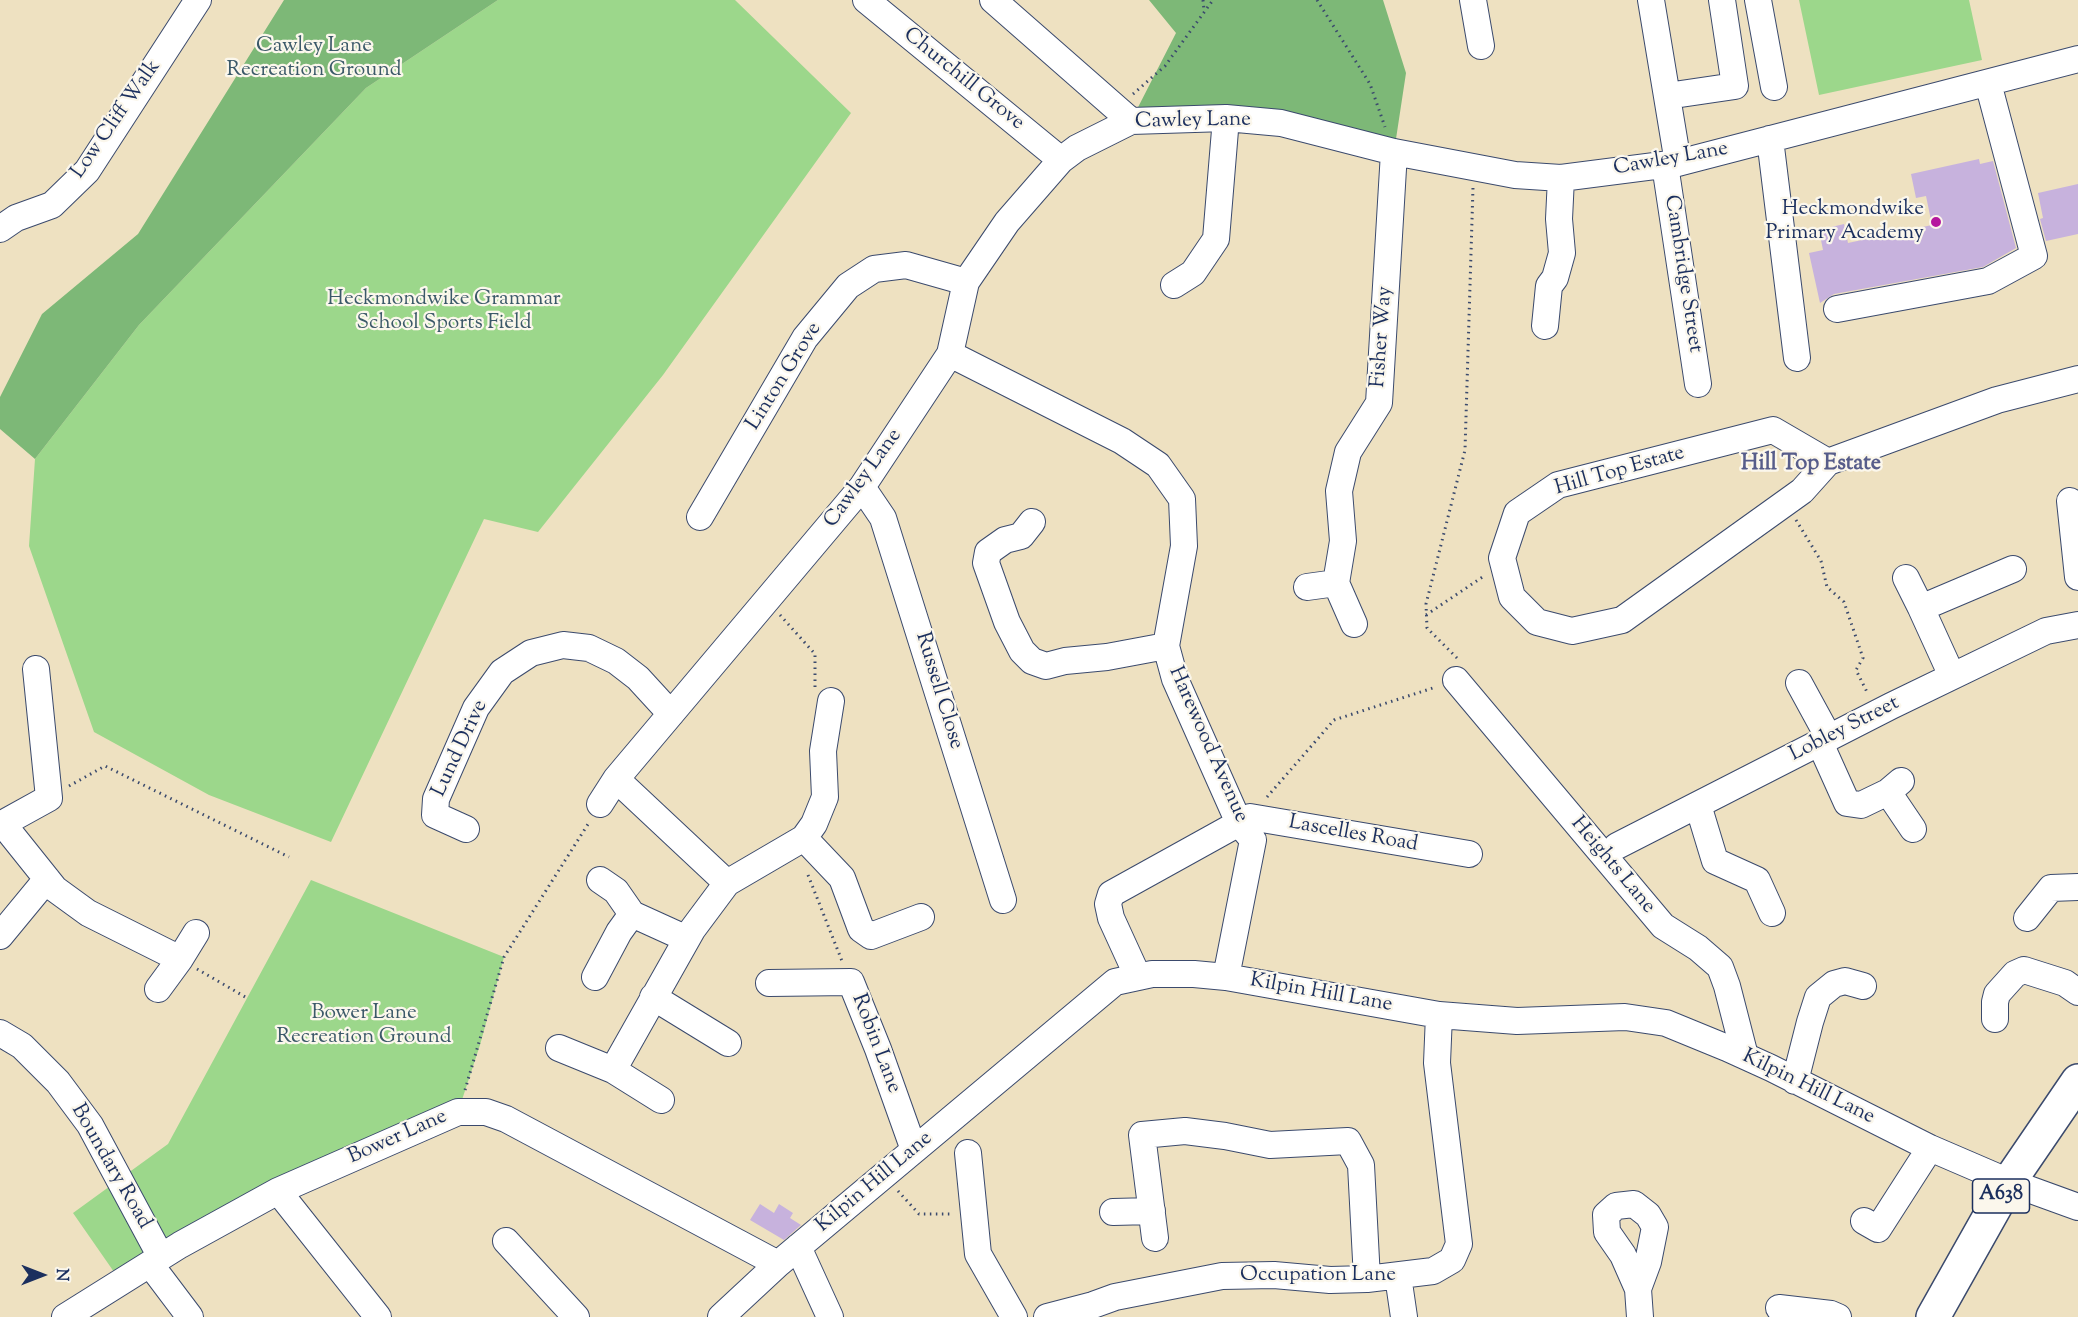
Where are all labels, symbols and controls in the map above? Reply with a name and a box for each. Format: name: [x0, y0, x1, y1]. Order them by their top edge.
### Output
street label: Churchill Grove: [897, 23, 1029, 137]
park label: Cawley Lane Recreation Ground: [227, 34, 401, 84]
street label: Low Cliff Walk: [67, 56, 167, 184]
street label: Cawley Lane: [1135, 108, 1251, 136]
street label: Cawley Lane: [1612, 138, 1730, 182]
street label: Cambridge Street: [1657, 194, 1707, 354]
place label: Heckmondwike Primary Academy: [1766, 197, 1924, 247]
marker: Heckmondwike Primary Academy: [1929, 215, 1943, 229]
street label: Fisher Way: [1367, 285, 1399, 389]
park label: Heckmondwike Grammar School Sports Field: [327, 287, 561, 337]
street label: Linton Grove: [742, 318, 828, 436]
street label: Cawley Lane: [820, 425, 908, 533]
street label: Hill Top Estate: [1552, 441, 1688, 503]
district label: Hill Top Estate: [1741, 452, 1881, 478]
street label: Russell Close: [908, 629, 968, 753]
street label: Harewood Avenue: [1161, 663, 1253, 827]
street label: Lobley Street: [1786, 692, 1904, 768]
street label: Lund Drive: [428, 697, 494, 801]
street label: Lascelles Road: [1286, 811, 1420, 859]
street label: Heights Lane: [1564, 812, 1660, 920]
street label: Kilpin Hill Lane: [1248, 969, 1394, 1019]
street label: Robin Lane: [845, 991, 905, 1097]
park label: Bower Lane Recreation Ground: [277, 1001, 451, 1051]
street label: Kilpin Hill Lane: [1738, 1045, 1878, 1131]
street label: Boundary Road: [64, 1100, 156, 1234]
street label: Bower Lane: [345, 1105, 451, 1171]
street label: Kilpin Hill Lane: [812, 1127, 938, 1239]
road number: A638: [1972, 1179, 2030, 1213]
north arrow: [12, 1245, 72, 1305]
street label: Occupation Lane: [1240, 1263, 1396, 1289]
text: N: [49, 1269, 72, 1281]

